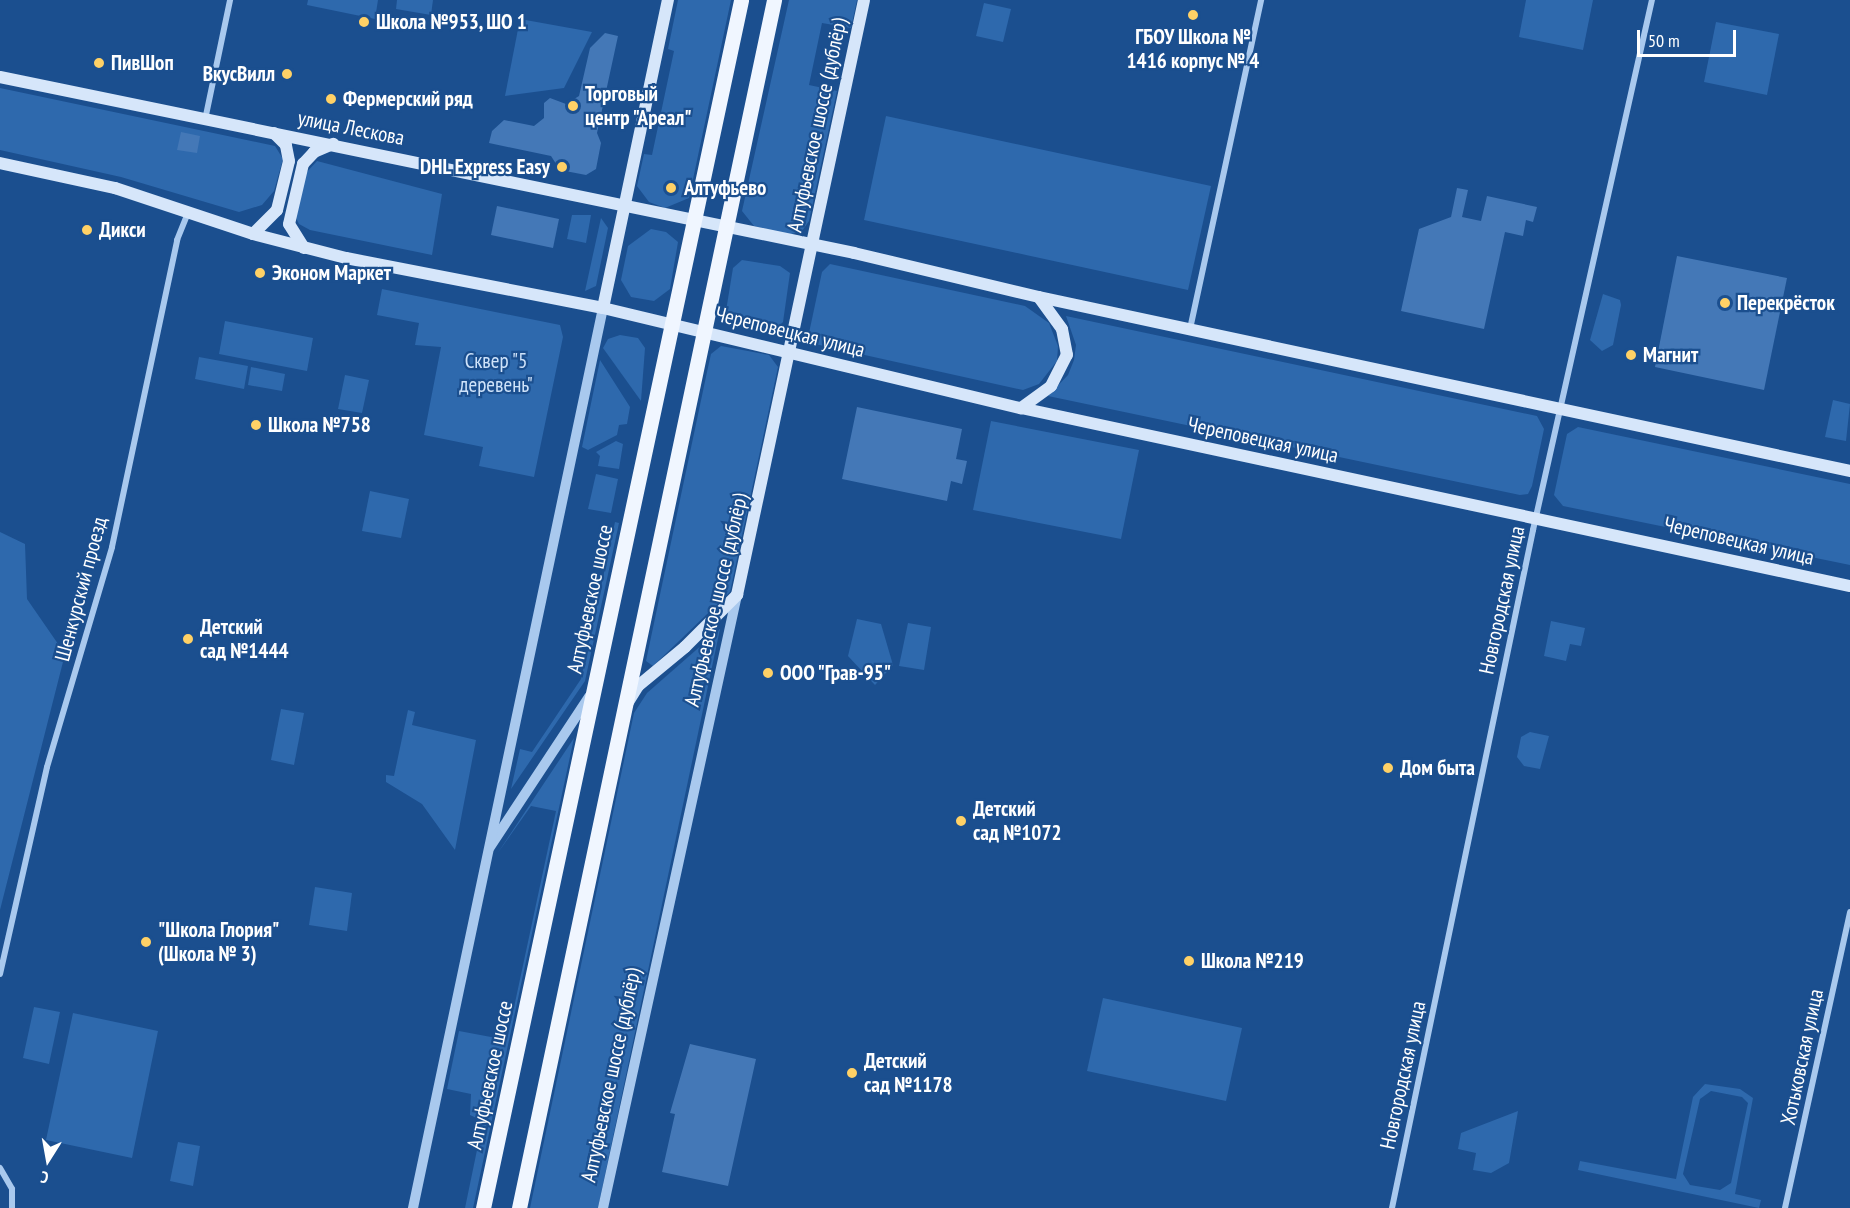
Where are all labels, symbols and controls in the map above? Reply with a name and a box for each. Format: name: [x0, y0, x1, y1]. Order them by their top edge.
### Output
marker: ГБОУ Школа № 1416 корпус № 4: [1186, 8, 1200, 22]
place label: Школа №953, ШО 1: [376, 9, 528, 35]
marker: Школа №953, ШО 1: [357, 15, 371, 29]
street label: Алтуфьевское шоссе (дублёр): [782, 16, 852, 234]
scale bar: [1640, 18, 1739, 56]
place label: ГБОУ Школа № 1416 корпус № 4: [1126, 24, 1260, 74]
text: 50 m: [1648, 29, 1680, 52]
place label: ПивШоп: [111, 50, 174, 76]
marker: ПивШоп: [92, 56, 106, 70]
place label: ВкусВилл: [203, 61, 275, 87]
marker: ВкусВилл: [280, 67, 294, 81]
place label: Торговый центр "Ареал": [585, 81, 693, 131]
place label: Фермерский ряд: [343, 86, 473, 112]
marker: Фермерский ряд: [324, 92, 338, 106]
marker: Торговый центр "Ареал": [566, 99, 580, 113]
street label: улица Лескова: [296, 105, 406, 151]
place label: DHL Express Easy: [419, 154, 550, 180]
marker: DHL Express Easy: [555, 160, 569, 174]
place label: Алтуфьево: [684, 175, 766, 201]
marker: Алтуфьево: [662, 179, 680, 197]
place label: Дикси: [99, 217, 146, 243]
marker: Дикси: [80, 223, 94, 237]
place label: Эконом Маркет: [272, 260, 391, 286]
marker: Эконом Маркет: [253, 266, 267, 280]
place label: Перекрёсток: [1737, 290, 1835, 316]
marker: Перекрёсток: [1718, 296, 1732, 310]
street label: Череповецкая улица: [713, 301, 867, 363]
place label: Магнит: [1643, 342, 1698, 368]
park label: Сквер "5 деревень": [459, 348, 533, 398]
marker: Магнит: [1624, 348, 1638, 362]
place label: Школа №758: [268, 412, 371, 438]
street label: Череповецкая улица: [1185, 412, 1341, 468]
marker: Школа №758: [249, 418, 263, 432]
street label: Алтуфьевское шоссе (дублёр): [679, 491, 753, 709]
street label: Череповецкая улица: [1661, 511, 1817, 571]
street label: Шенкурский проезд: [50, 514, 112, 664]
street label: Алтуфьевское шоссе: [562, 522, 618, 676]
street label: Новгородская улица: [1474, 524, 1530, 676]
place label: Детский сад №1444: [200, 614, 288, 664]
marker: Детский сад №1444: [181, 632, 195, 646]
place label: ООО "Грав-95": [780, 660, 893, 686]
marker: ООО "Грав-95": [761, 666, 775, 680]
place label: Дом быта: [1400, 755, 1475, 781]
marker: Дом быта: [1381, 761, 1395, 775]
place label: Детский сад №1072: [973, 796, 1061, 846]
marker: Детский сад №1072: [954, 814, 968, 828]
place label: "Школа Глория" (Школа № 3): [158, 917, 279, 967]
marker: "Школа Глория" (Школа № 3): [139, 935, 153, 949]
place label: Школа №219: [1201, 948, 1304, 974]
marker: Школа №219: [1182, 954, 1196, 968]
street label: Алтуфьевское шоссе (дублёр): [576, 966, 646, 1184]
street label: Хотьковская улица: [1775, 987, 1829, 1127]
street label: Алтуфьевское шоссе: [462, 998, 518, 1152]
street label: Новгородская улица: [1375, 999, 1431, 1151]
place label: Детский сад №1178: [864, 1048, 952, 1098]
marker: Детский сад №1178: [845, 1066, 859, 1080]
north arrow: [18, 1130, 78, 1190]
text: С: [39, 1167, 50, 1188]

